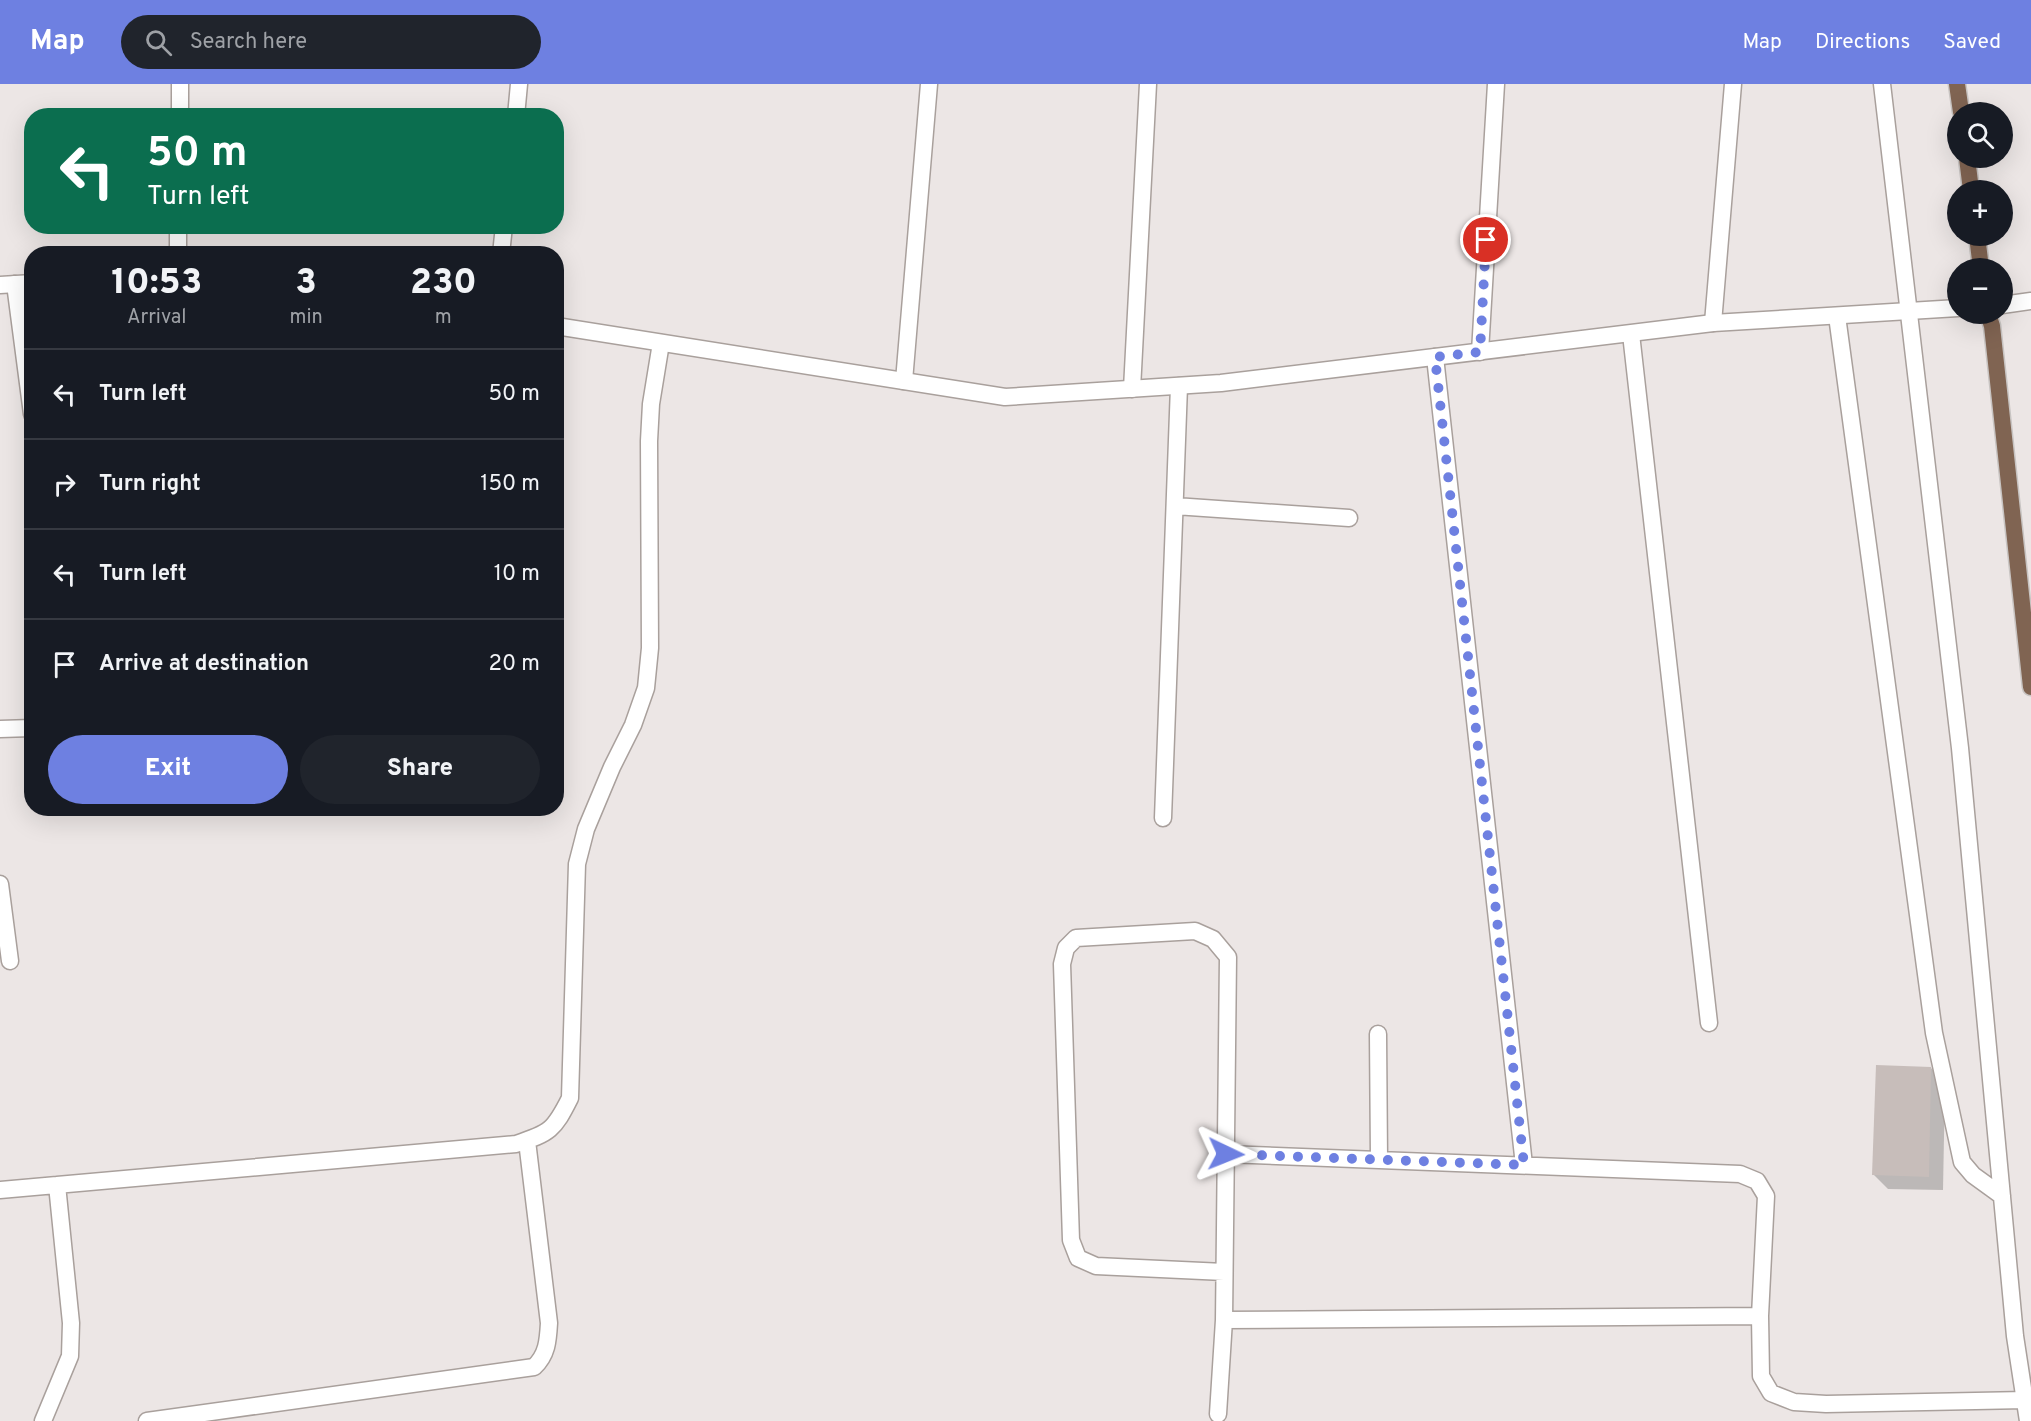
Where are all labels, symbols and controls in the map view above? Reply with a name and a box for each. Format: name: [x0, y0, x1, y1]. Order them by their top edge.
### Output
search box: [121, 15, 541, 69]
text: Map: [30, 24, 85, 60]
icon: search: [142, 26, 175, 59]
text: Search here: [190, 29, 307, 56]
text: Map: [1742, 29, 1782, 56]
text: Directions: [1815, 29, 1910, 56]
text: Saved: [1943, 29, 2001, 56]
map controls: [1947, 102, 2013, 324]
button: search: [1947, 102, 2013, 168]
text: 50 m: [147, 128, 248, 181]
icon: left: [48, 132, 126, 210]
text: Turn left: [147, 180, 249, 214]
button: +: [1947, 180, 2013, 246]
pin: [1460, 214, 1511, 265]
icon: arrive: [1469, 223, 1502, 256]
button: −: [1947, 258, 2013, 324]
text: 10:53: [111, 261, 202, 307]
text: 3: [295, 261, 317, 307]
text: 230: [410, 261, 477, 307]
text: Arrival: [127, 305, 187, 331]
text: min: [289, 305, 323, 331]
text: m: [435, 305, 452, 331]
icon: left: [48, 378, 81, 411]
text: Turn left: [99, 381, 187, 408]
text: 50 m: [488, 381, 540, 408]
icon: right: [48, 468, 81, 501]
text: Turn right: [99, 471, 201, 498]
text: 150 m: [480, 471, 540, 498]
icon: left: [48, 558, 81, 591]
text: Turn left: [99, 561, 187, 588]
text: 10 m: [494, 561, 540, 588]
icon: arrive: [48, 648, 81, 681]
text: Arrive at destination: [99, 651, 309, 678]
text: 20 m: [489, 651, 540, 678]
button: Exit: [48, 735, 288, 804]
button: Share: [300, 735, 540, 804]
position arrow: [1194, 1122, 1258, 1186]

